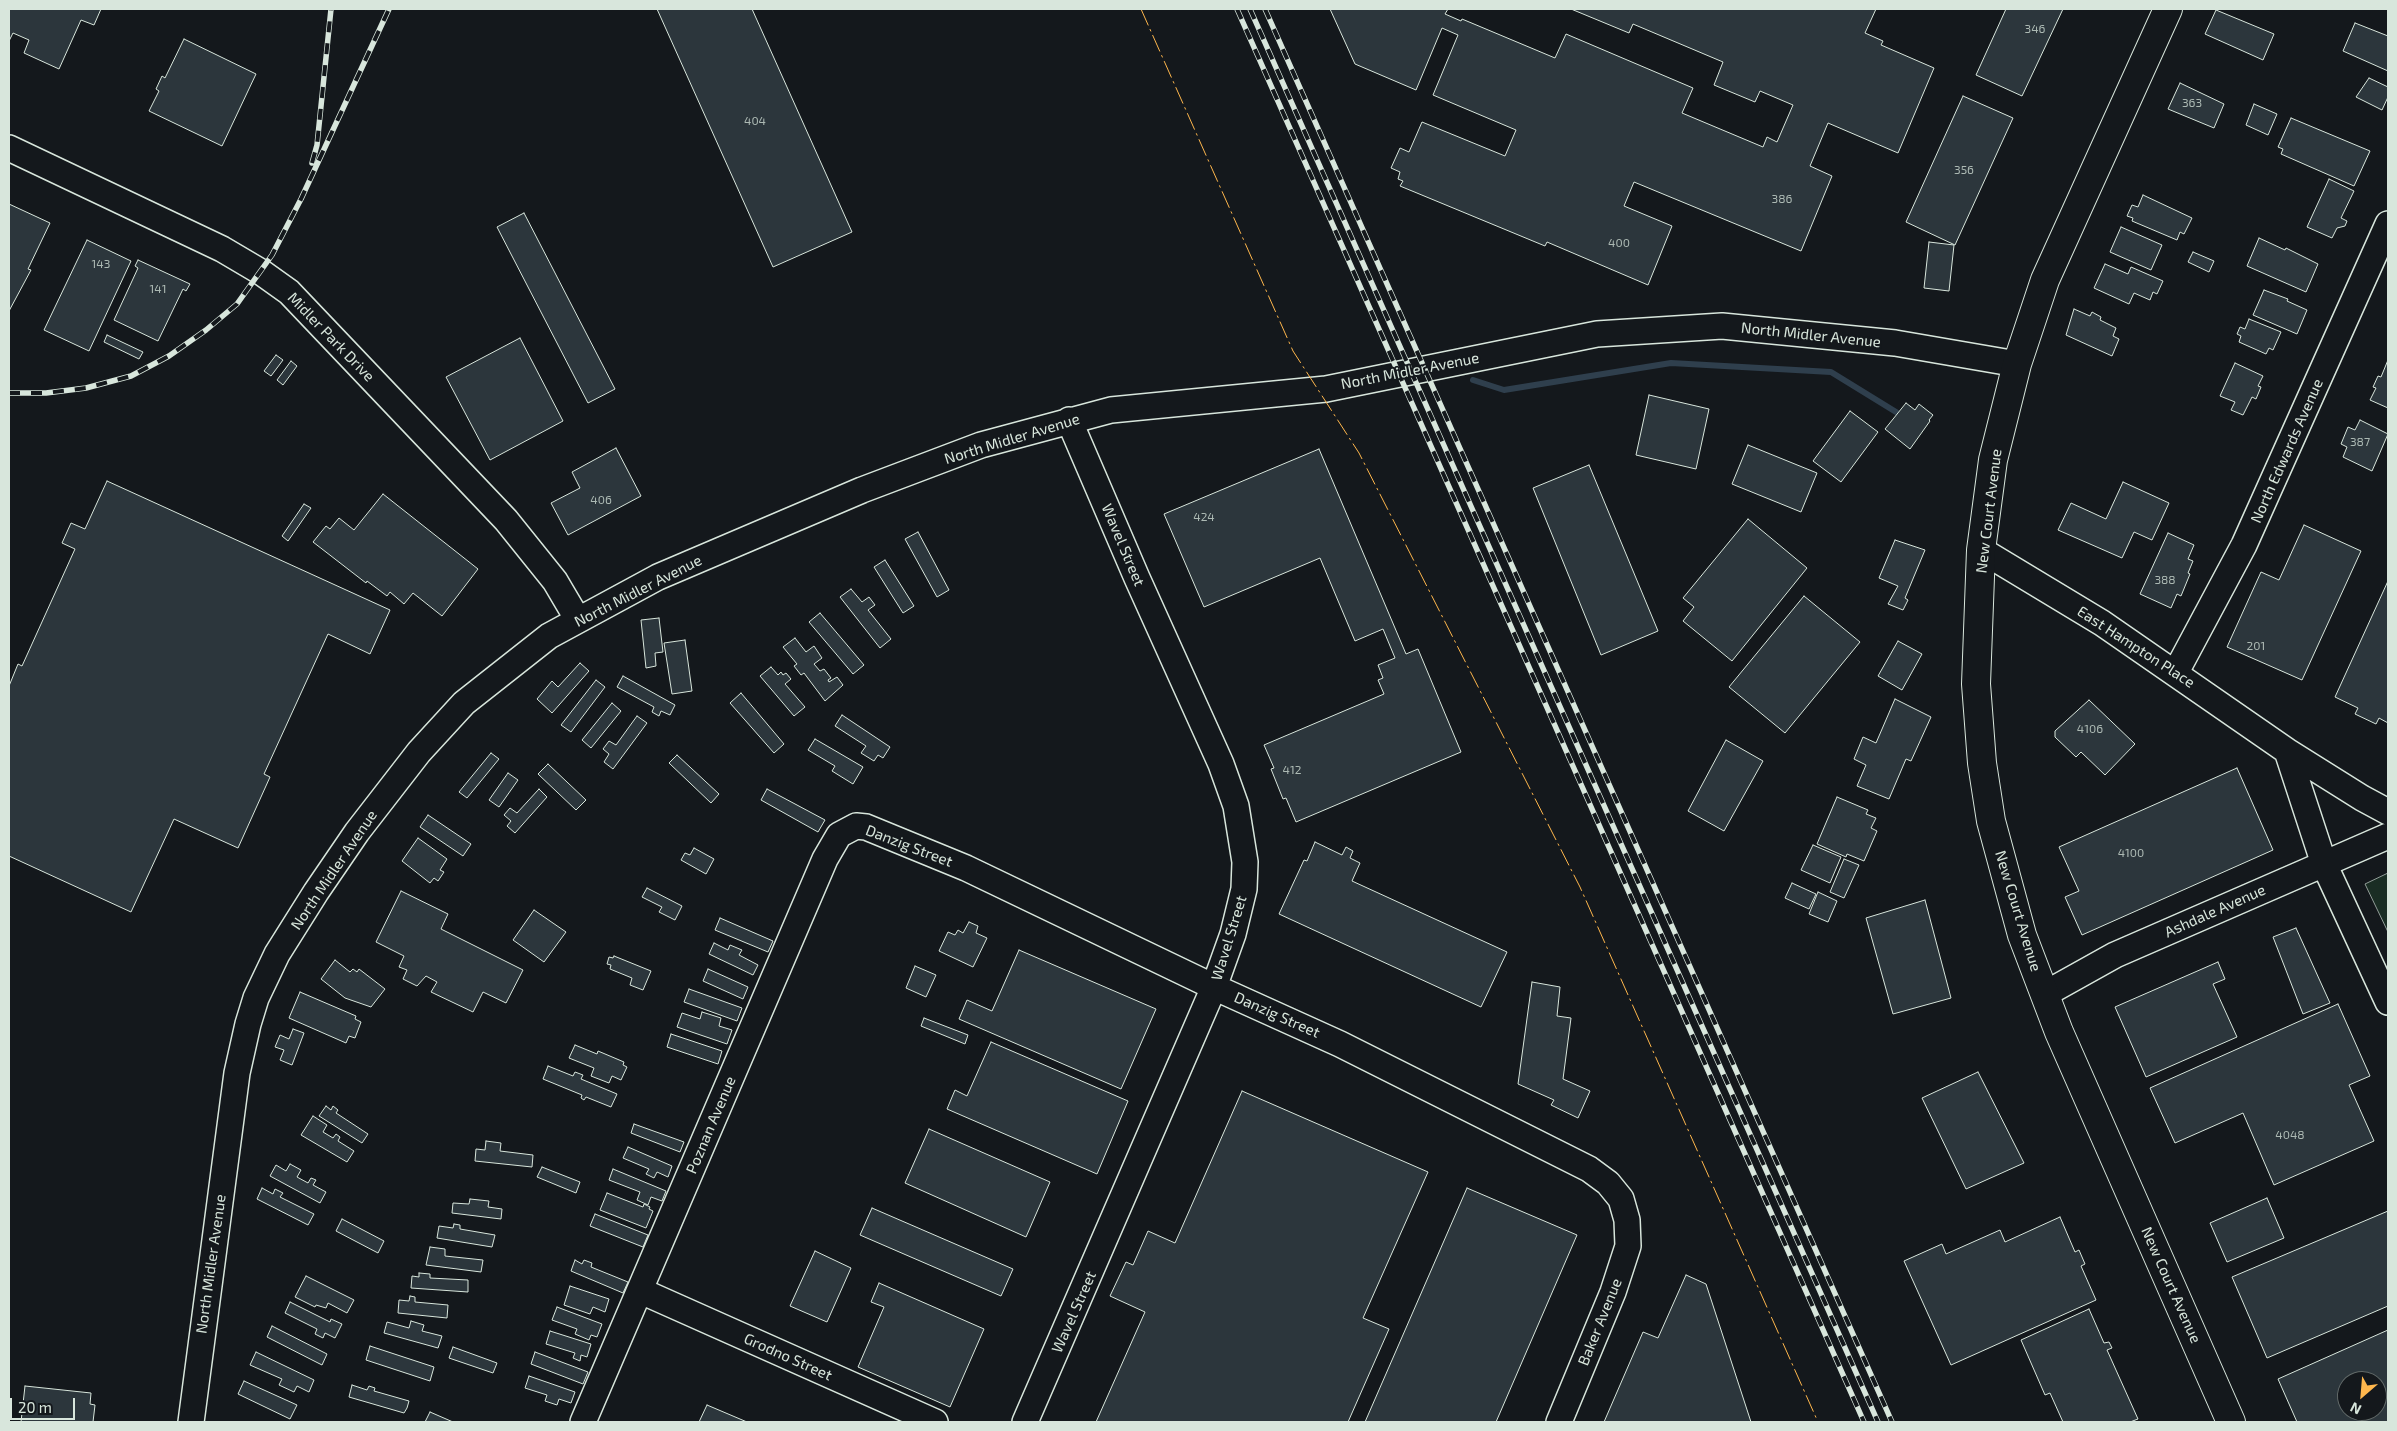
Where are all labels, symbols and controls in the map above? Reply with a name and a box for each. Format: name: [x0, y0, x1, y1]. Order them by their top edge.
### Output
house number: 346: [2025, 22, 2045, 36]
house number: 363: [2182, 96, 2202, 110]
house number: 404: [744, 114, 766, 128]
house number: 356: [1954, 163, 1974, 177]
house number: 386: [1772, 192, 1792, 206]
house number: 400: [1608, 236, 1630, 250]
house number: 143: [92, 257, 110, 271]
house number: 141: [150, 282, 166, 296]
street label: Midler Park Drive: [284, 289, 378, 385]
street label: North Midler Avenue: [1740, 319, 1882, 351]
street label: North Midler Avenue: [1339, 349, 1481, 393]
street label: North Edwards Avenue: [2247, 376, 2327, 526]
street label: North Midler Avenue: [942, 410, 1082, 468]
house number: 387: [2350, 435, 2370, 449]
street label: New Court Avenue: [1972, 448, 2006, 574]
house number: 406: [590, 493, 612, 507]
street label: Wavel Street: [1098, 501, 1148, 589]
house number: 424: [1193, 510, 1215, 524]
street label: North Midler Avenue: [571, 551, 705, 631]
house number: 388: [2154, 573, 2176, 587]
street label: East Hampton Place: [2074, 602, 2198, 692]
house number: 201: [2247, 639, 2265, 653]
house number: 4106: [2077, 722, 2103, 736]
house number: 412: [1283, 763, 1301, 777]
street label: North Midler Avenue: [287, 807, 381, 933]
street label: Danzig Street: [863, 821, 955, 871]
house number: 4100: [2118, 846, 2144, 860]
street label: New Court Avenue: [1991, 848, 2045, 974]
street label: Ashdale Avenue: [2162, 881, 2268, 941]
street label: Wavel Street: [1208, 893, 1250, 983]
street label: Danzig Street: [1231, 988, 1323, 1042]
street label: Poznan Avenue: [682, 1074, 740, 1176]
house number: 4048: [2275, 1128, 2305, 1142]
street label: North Midler Avenue: [192, 1193, 230, 1335]
street label: New Court Avenue: [2137, 1224, 2205, 1346]
street label: Wavel Street: [1048, 1268, 1100, 1356]
street label: Baker Avenue: [1574, 1276, 1626, 1368]
street label: Grodno Street: [741, 1330, 835, 1384]
north arrow: [2337, 1371, 2387, 1421]
scale bar: [12, 1388, 78, 1420]
text: 20 m: [18, 1398, 52, 1416]
text: N: [2347, 1399, 2364, 1419]

